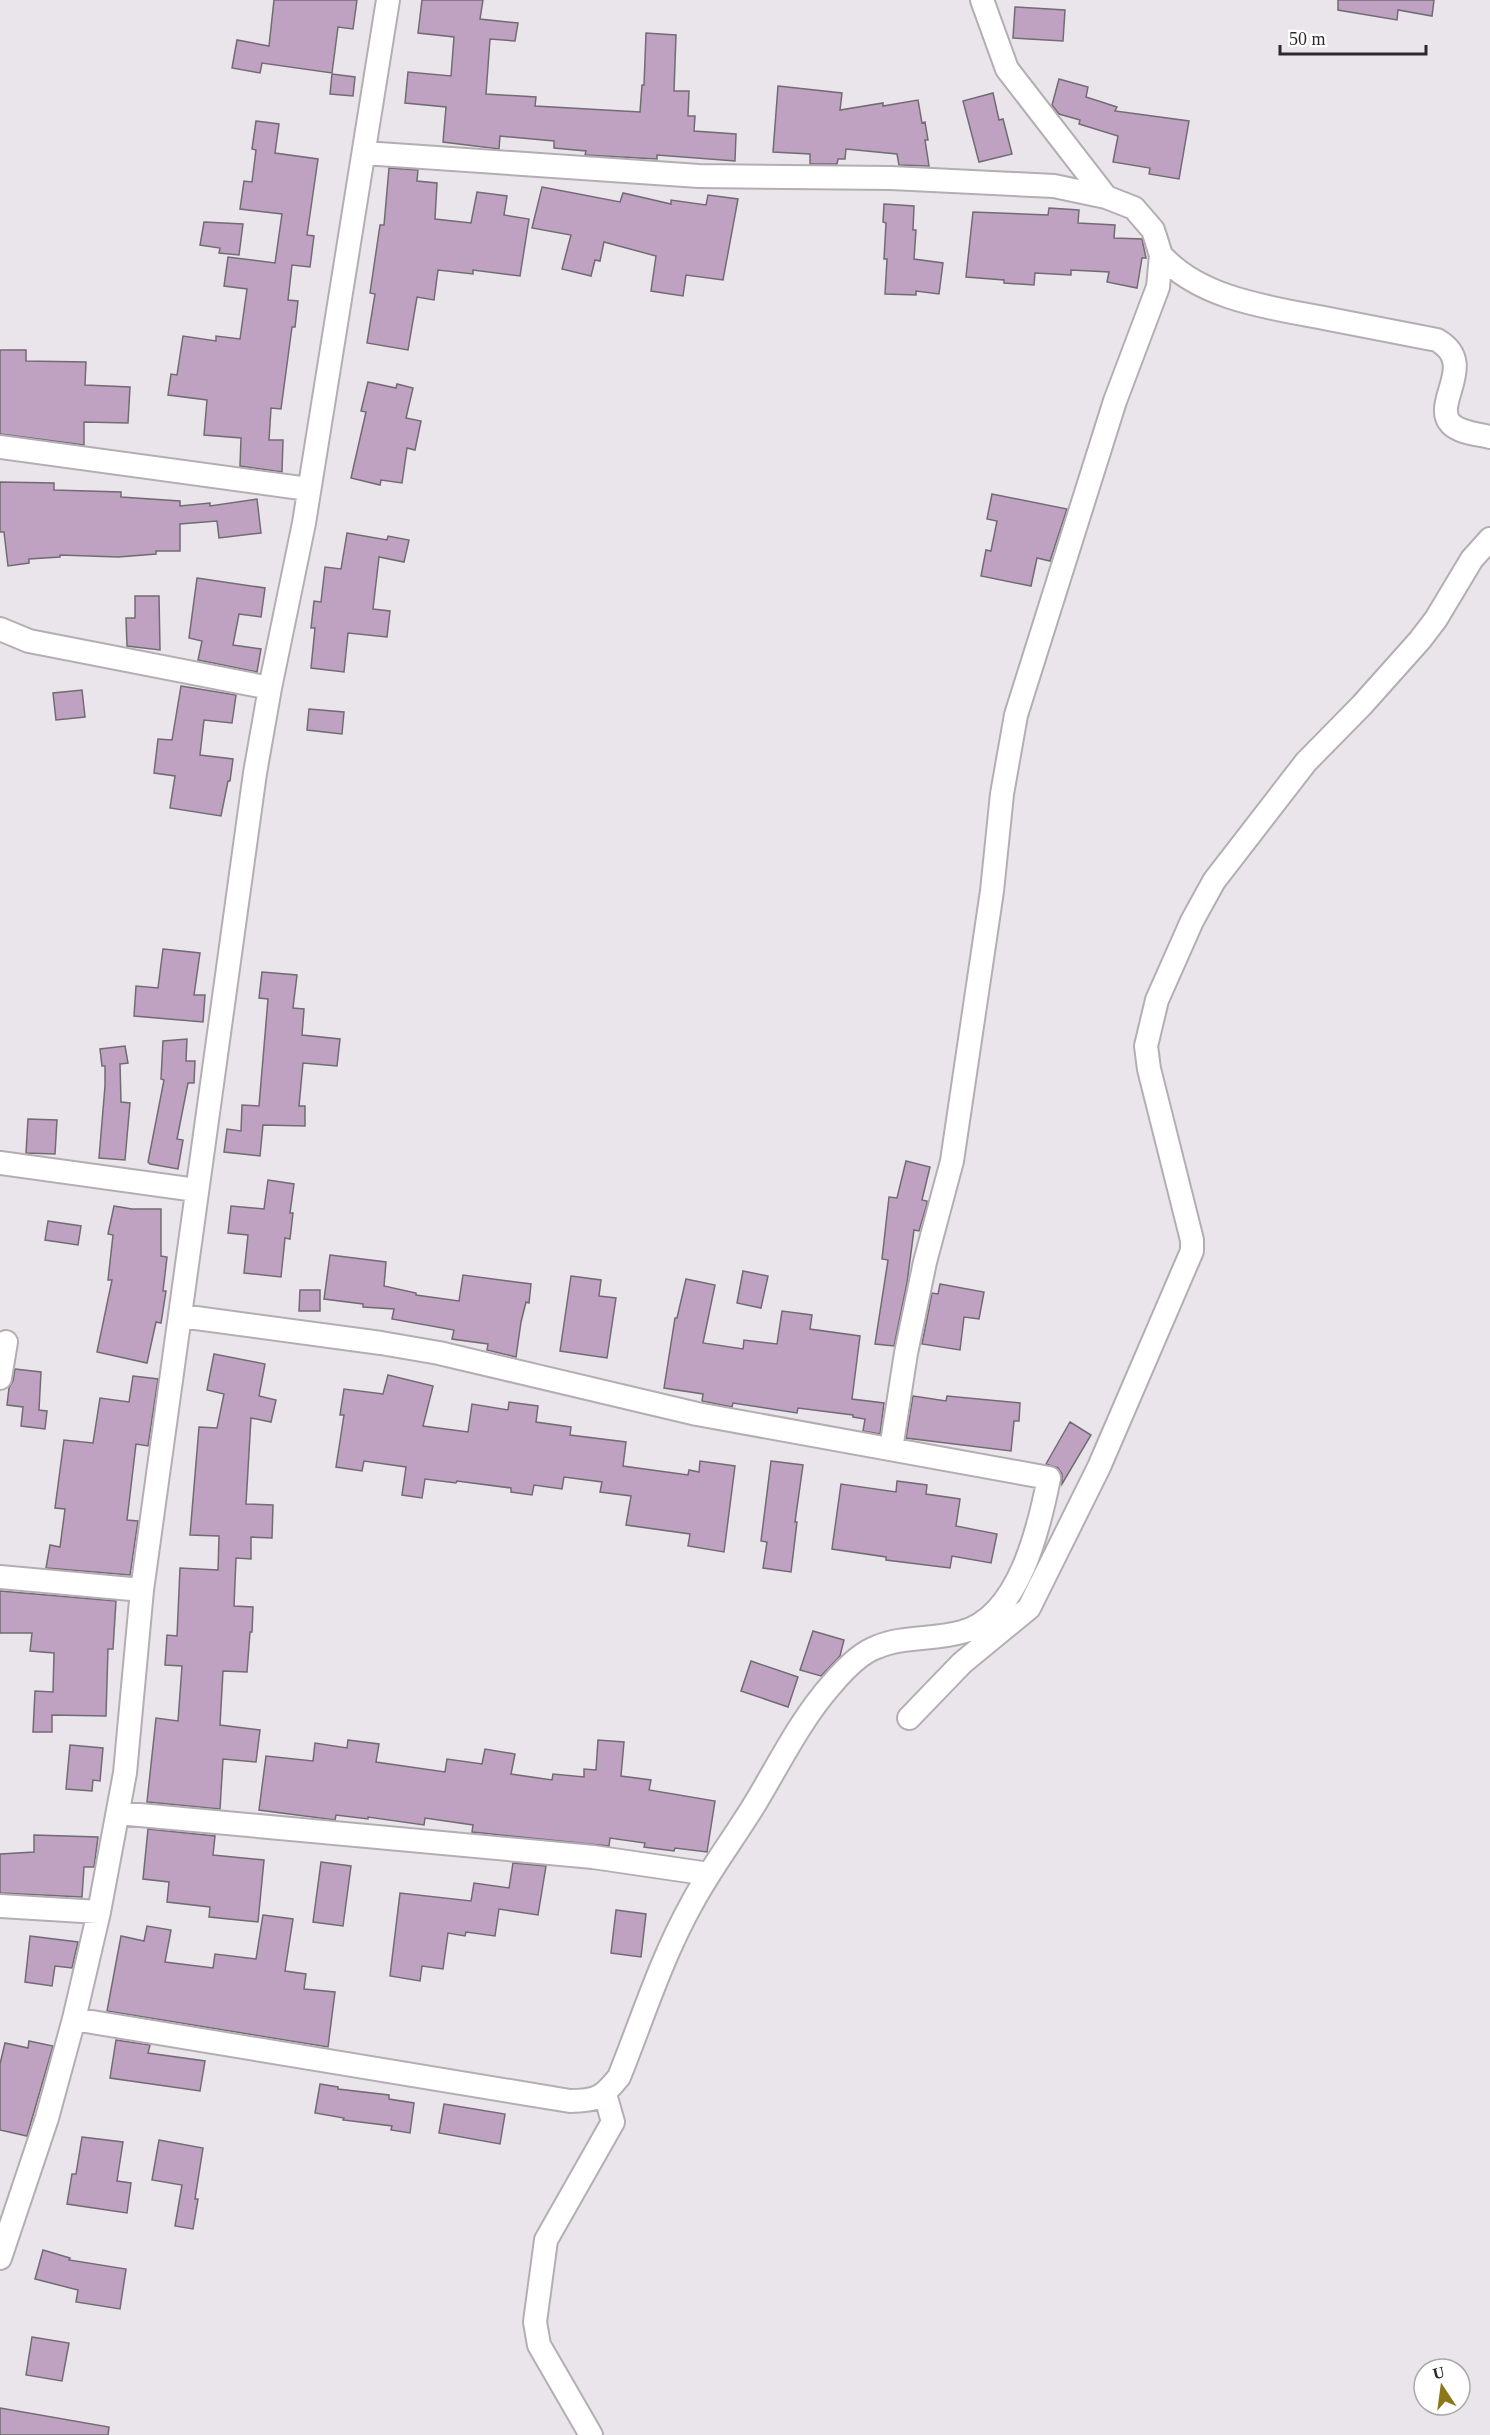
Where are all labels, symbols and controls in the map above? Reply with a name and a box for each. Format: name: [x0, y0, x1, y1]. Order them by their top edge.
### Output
scale bar: [1280, 18, 1426, 56]
text: 50 m: [1289, 29, 1326, 49]
north arrow: [1412, 2357, 1472, 2417]
text: U: [1431, 2363, 1447, 2382]

